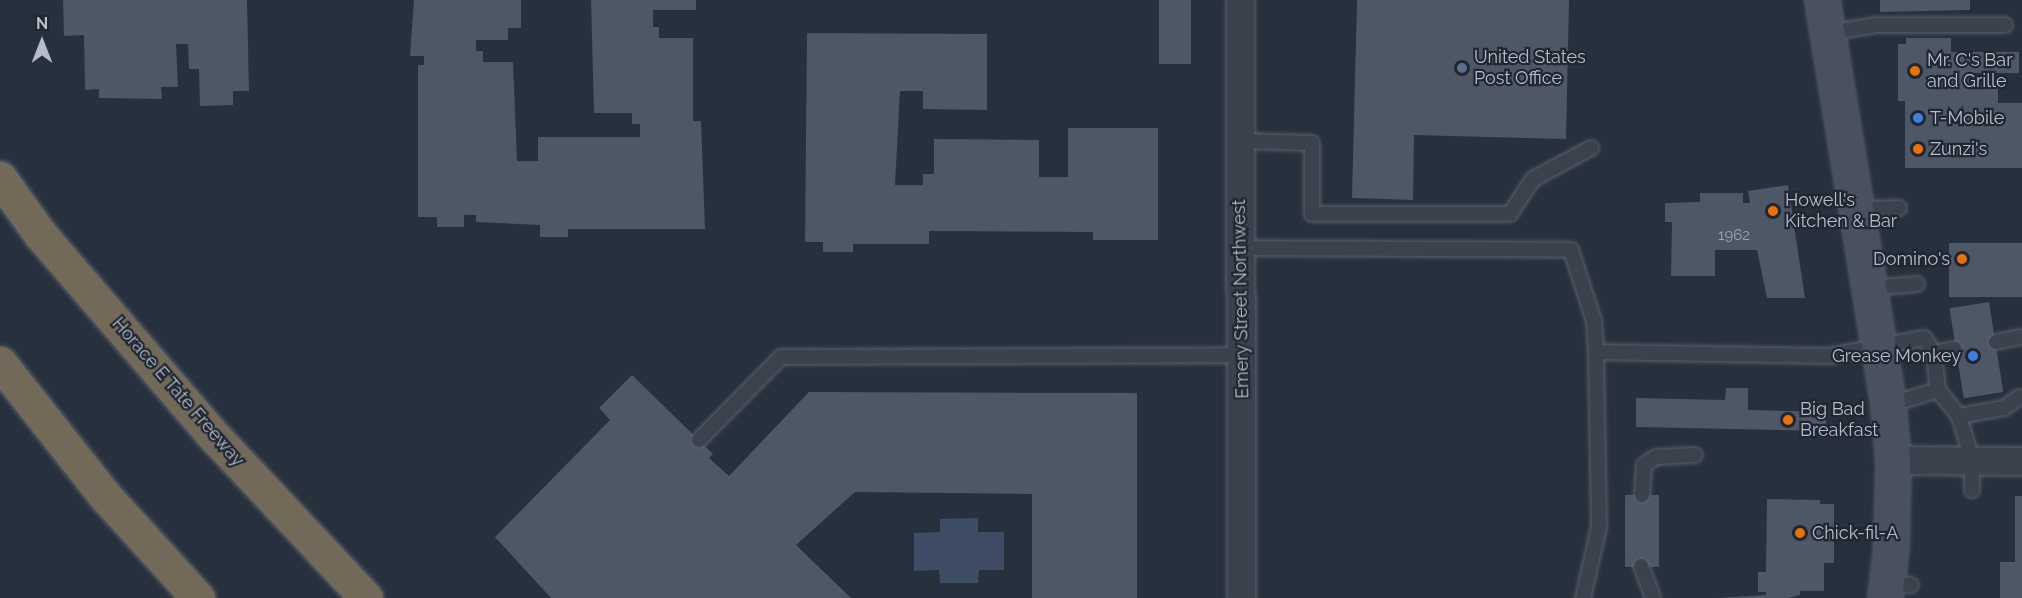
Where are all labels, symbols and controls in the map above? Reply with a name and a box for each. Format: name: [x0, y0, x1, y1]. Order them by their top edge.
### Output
north arrow: [12, 12, 72, 72]
text: N: [36, 14, 48, 33]
place label: United States Post Office: [1474, 47, 1586, 90]
place label: Mr. C's Bar and Grille: [1927, 50, 2012, 92]
marker: United States Post Office: [1455, 61, 1469, 75]
marker: Mr. C's Bar and Grille: [1908, 64, 1922, 78]
place label: T-Mobile: [1930, 107, 2004, 129]
marker: T-Mobile: [1911, 111, 1925, 125]
place label: Zunzi's: [1930, 138, 1987, 160]
marker: Zunzi's: [1911, 142, 1925, 156]
place label: Howell's Kitchen & Bar: [1785, 190, 1897, 232]
street label: Emery Street Northwest: [1228, 199, 1254, 399]
marker: Howell's Kitchen & Bar: [1766, 204, 1780, 218]
house number: 1962: [1718, 227, 1750, 245]
place label: Domino's: [1873, 248, 1950, 270]
marker: Domino's: [1955, 252, 1969, 266]
street label: Horace E Tate Freeway: [107, 313, 249, 471]
place label: Grease Monkey: [1832, 345, 1961, 367]
marker: Grease Monkey: [1966, 349, 1980, 363]
place label: Big Bad Breakfast: [1800, 399, 1878, 442]
marker: Big Bad Breakfast: [1781, 413, 1795, 427]
place label: Chick-fil-A: [1812, 522, 1898, 544]
marker: Chick-fil-A: [1793, 526, 1807, 540]

